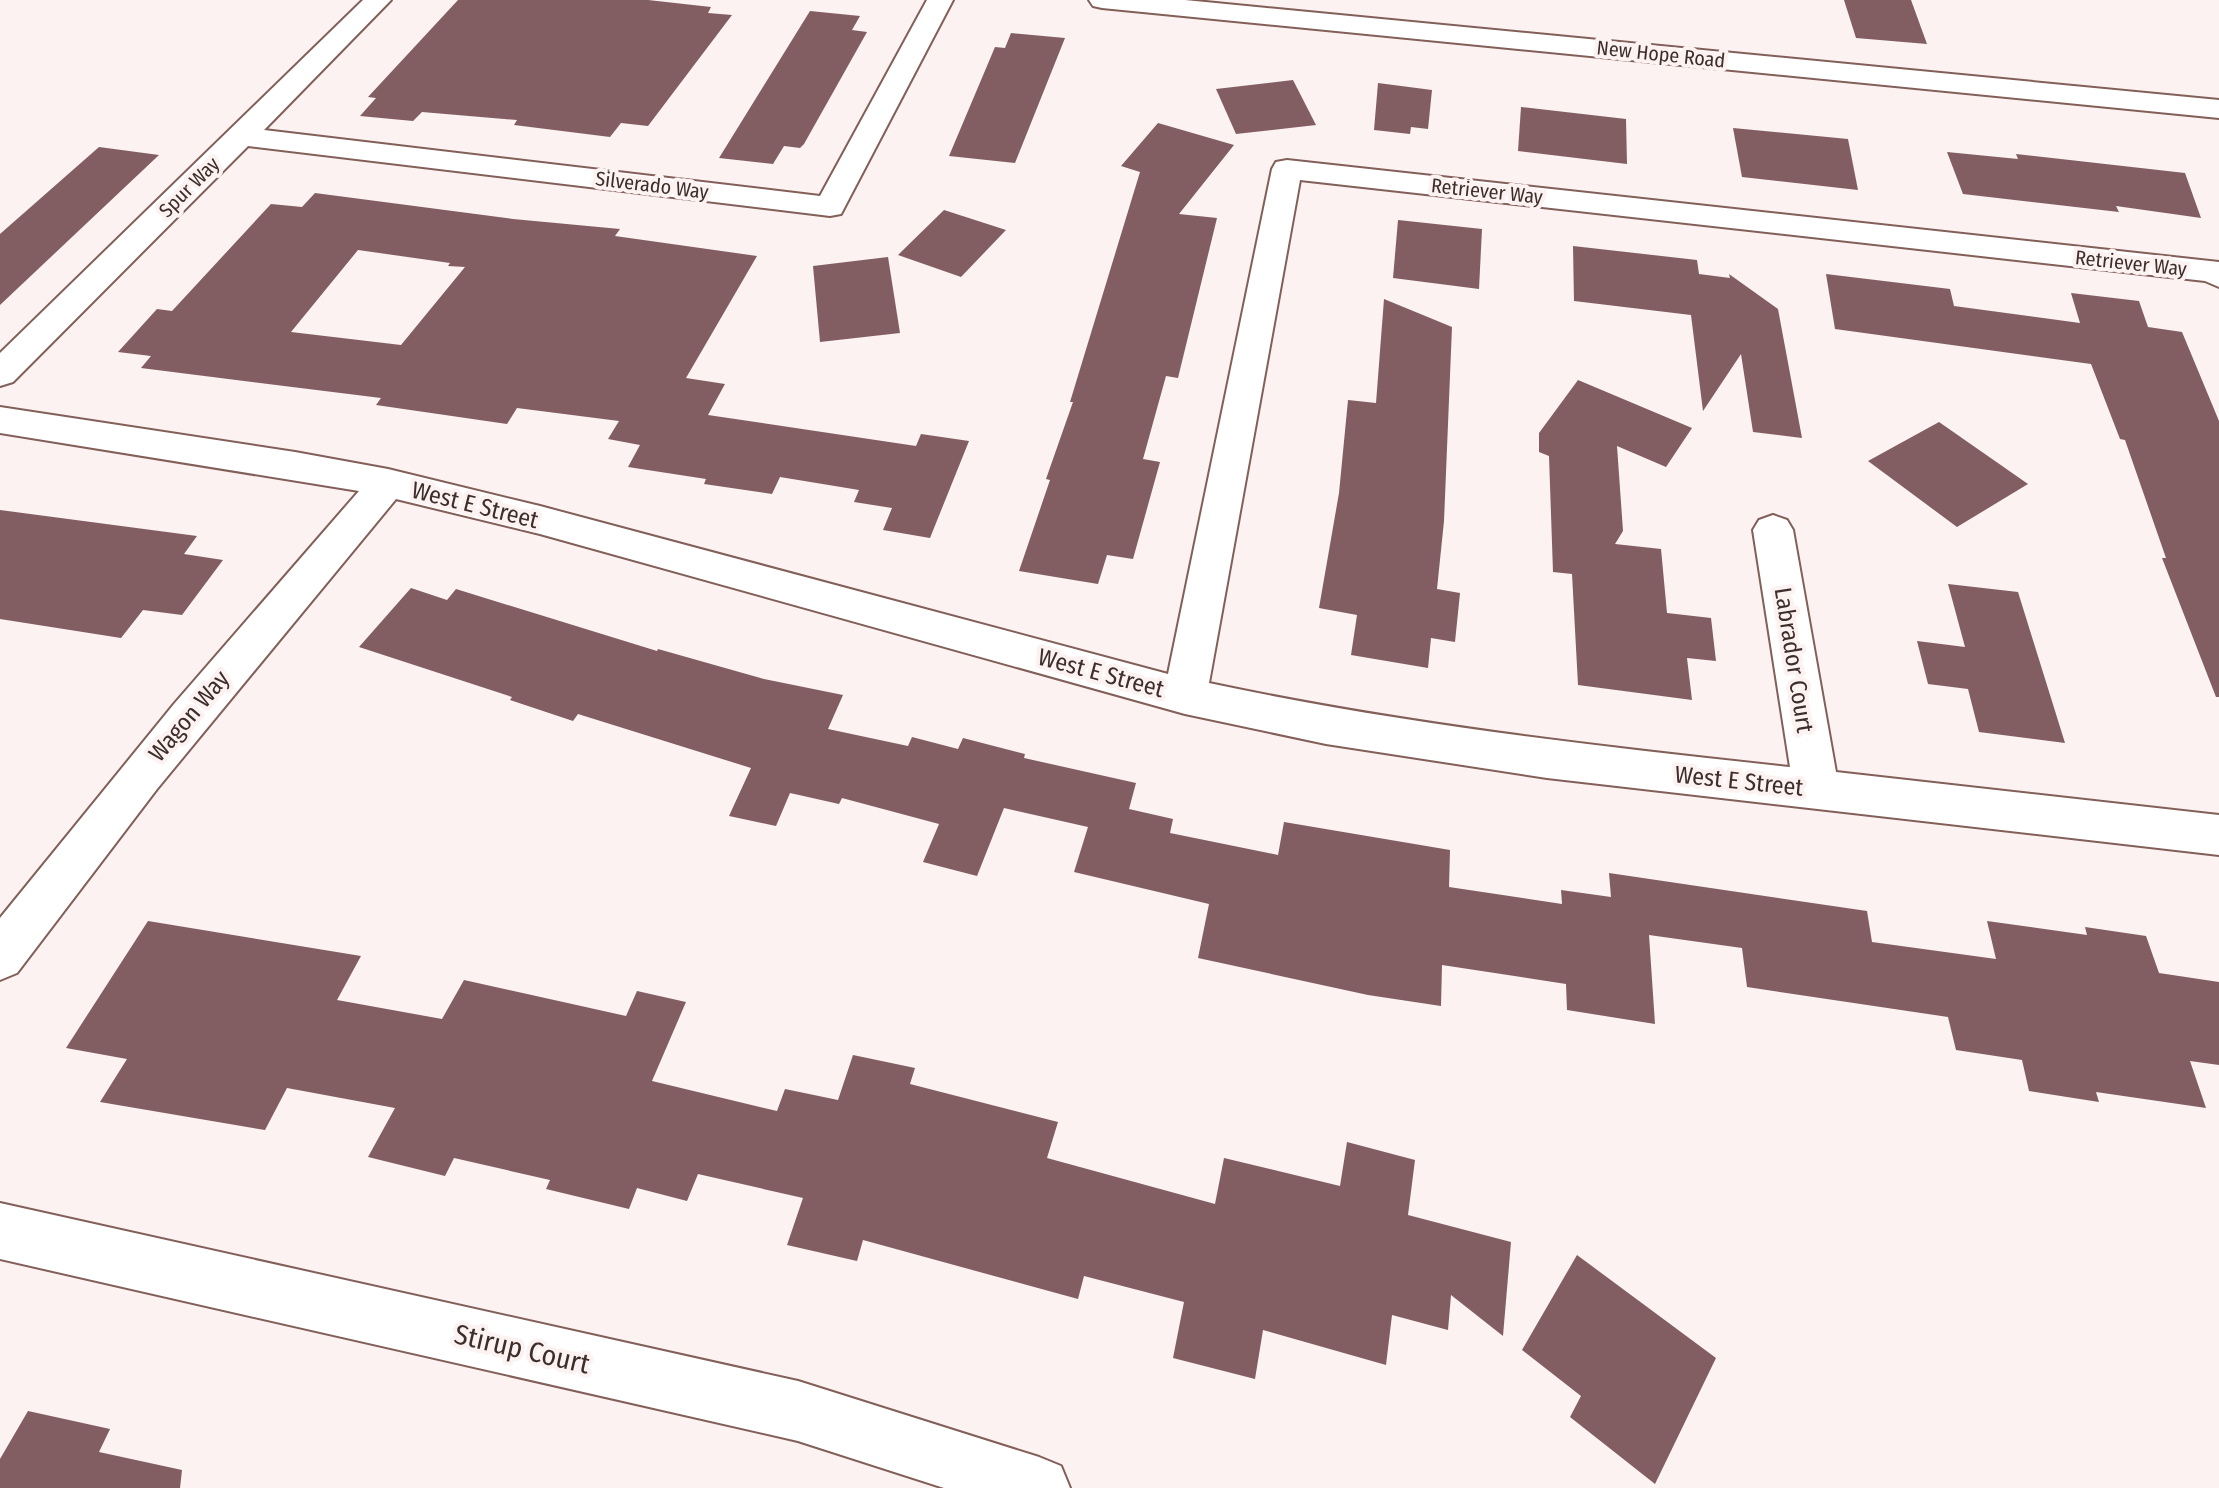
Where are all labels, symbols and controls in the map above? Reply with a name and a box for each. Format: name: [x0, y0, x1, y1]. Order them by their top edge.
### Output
street label: New Hope Road: [1596, 35, 1726, 73]
street label: Spur Way: [154, 152, 224, 222]
street label: Silverado Way: [594, 166, 710, 204]
street label: Retriever Way: [1430, 173, 1544, 209]
street label: Retriever Way: [2074, 245, 2188, 281]
street label: West E Street: [409, 476, 541, 534]
street label: Labrador Court: [1769, 585, 1819, 735]
street label: West E Street: [1035, 643, 1167, 703]
street label: Wagon Way: [143, 665, 235, 767]
street label: West E Street: [1673, 760, 1805, 802]
street label: Stirup Court: [451, 1317, 594, 1381]

